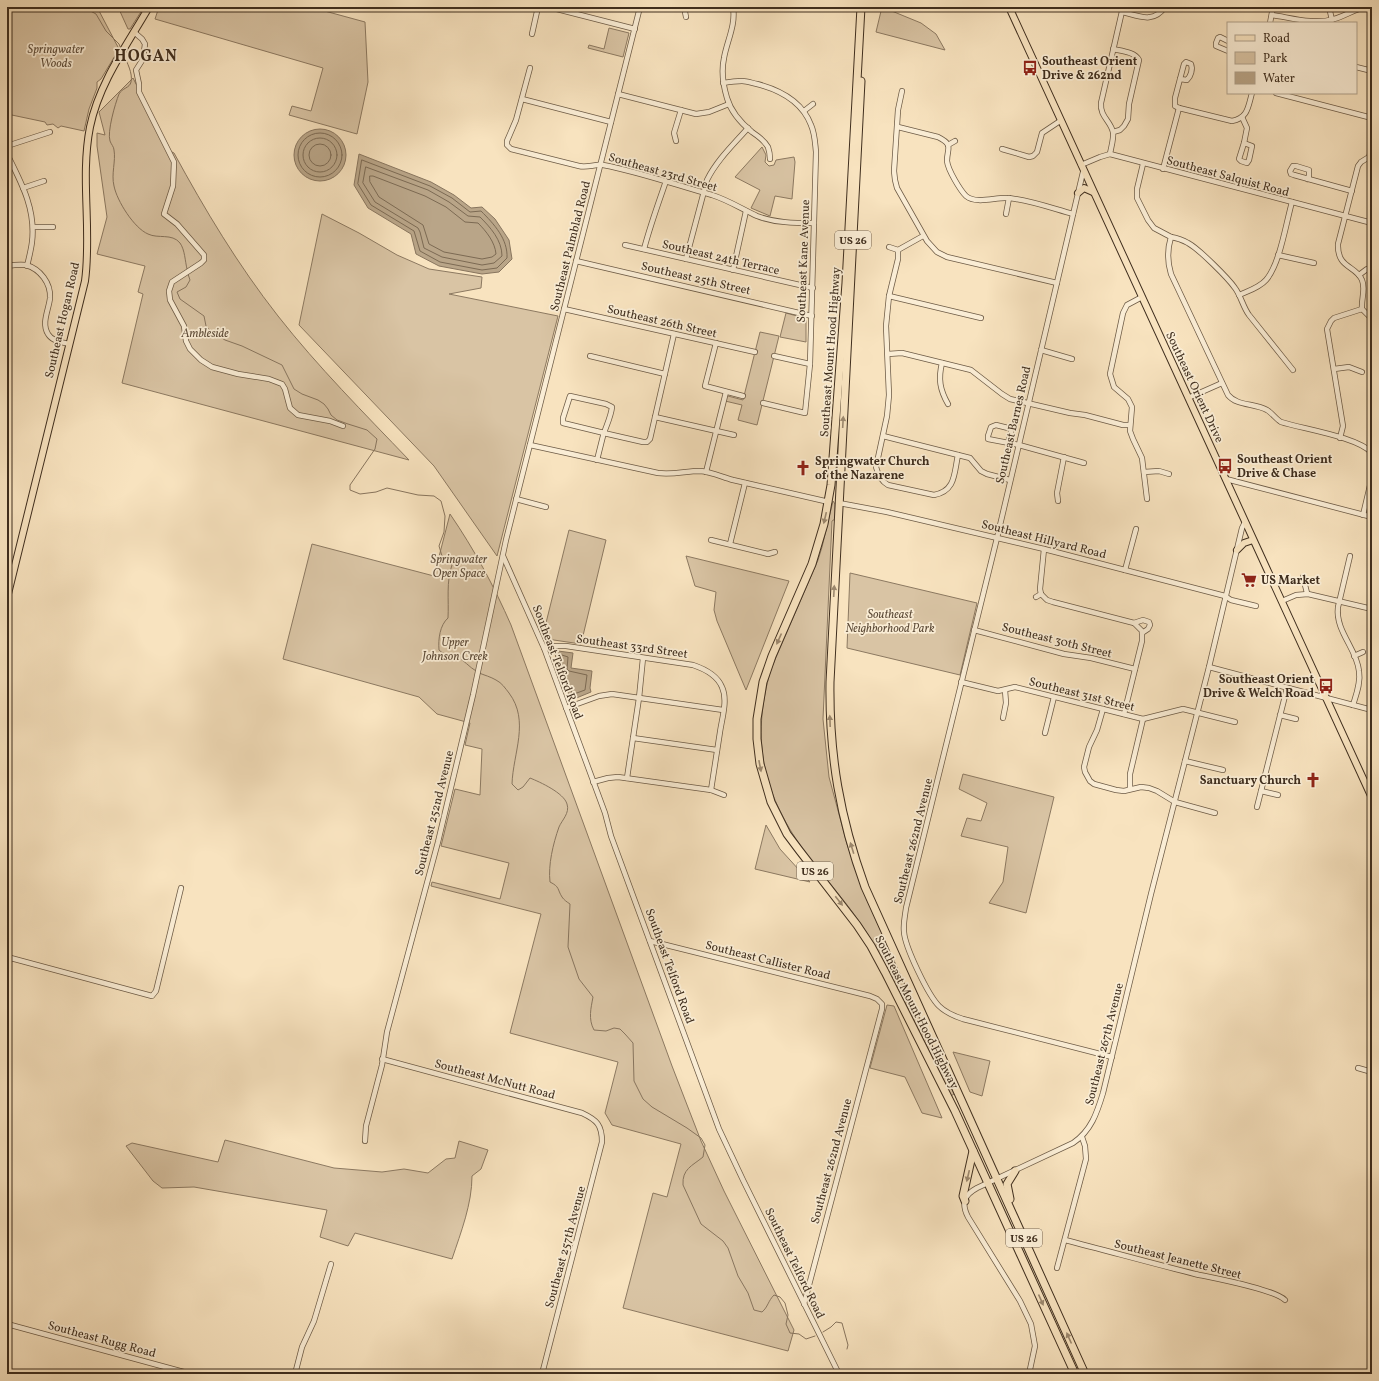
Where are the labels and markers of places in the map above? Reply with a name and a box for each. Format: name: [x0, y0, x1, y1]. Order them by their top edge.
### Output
place label: Southeast Orient Drive & 262nd: [1042, 54, 1138, 84]
bus stop icon: Southeast Orient Drive & 262nd: [1021, 59, 1039, 77]
place label: Southeast Orient Drive & Chase: [1237, 452, 1333, 482]
place label: Springwater Church of the Nazarene: [815, 454, 930, 484]
bus stop icon: Southeast Orient Drive & Chase: [1216, 457, 1234, 475]
church icon: Springwater Church of the Nazarene: [794, 459, 812, 477]
supermarket icon: US Market: [1240, 571, 1258, 589]
place label: US Market: [1261, 573, 1320, 589]
place label: Southeast Orient Drive & Welch Road: [1203, 672, 1315, 702]
bus stop icon: Southeast Orient Drive & Welch Road: [1317, 677, 1335, 695]
church icon: Sanctuary Church: [1304, 771, 1322, 789]
place label: Sanctuary Church: [1200, 773, 1301, 789]

